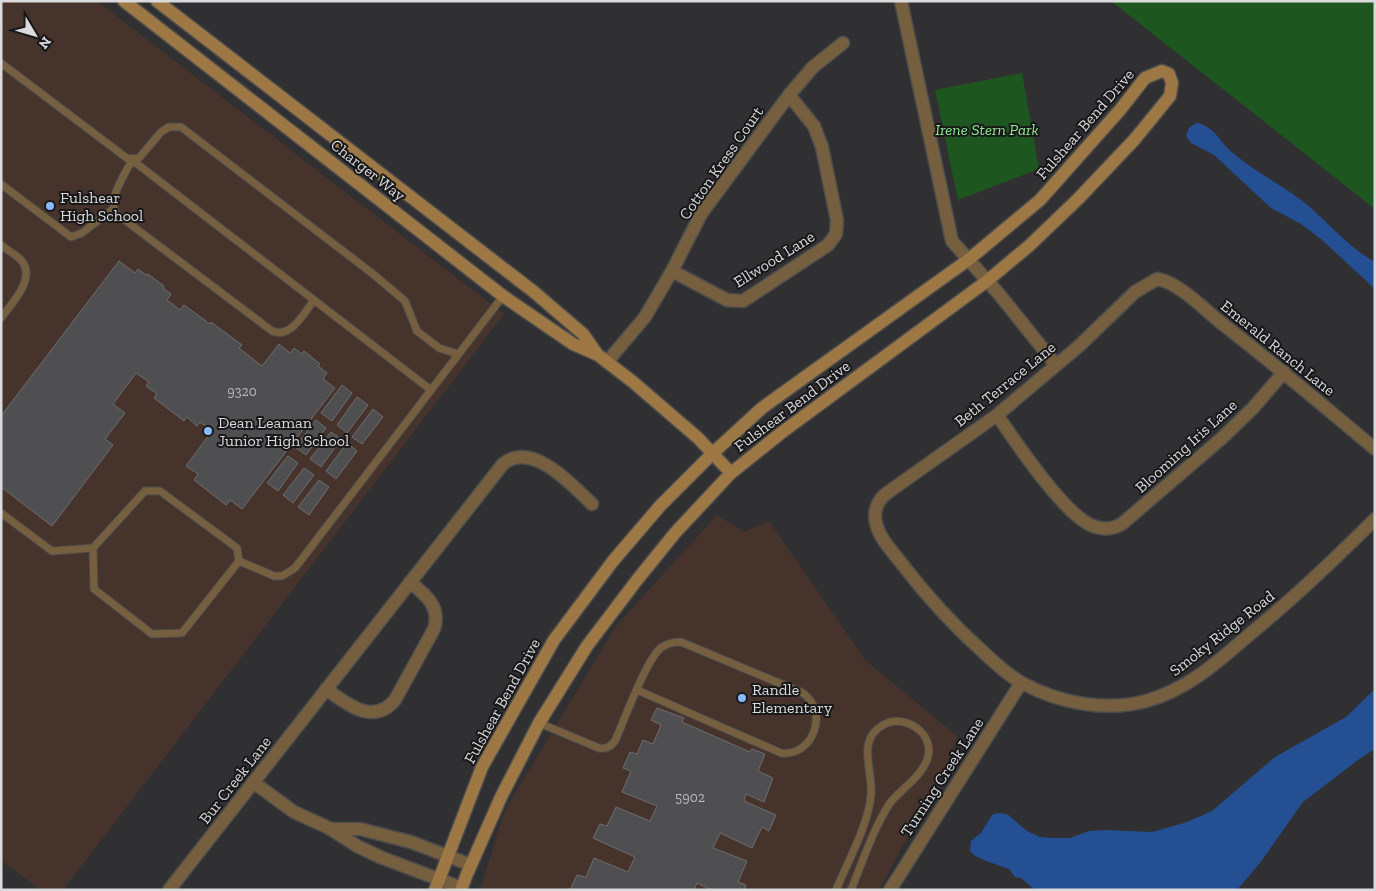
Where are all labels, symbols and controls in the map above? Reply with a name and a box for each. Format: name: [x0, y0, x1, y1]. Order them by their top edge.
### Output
north arrow: [10, 10, 60, 60]
text: N: [35, 33, 55, 52]
street label: Fulshear Bend Drive: [1032, 65, 1138, 183]
street label: Cotton Kress Court: [675, 103, 767, 223]
park label: Irene Stern Park: [935, 120, 1039, 139]
street label: Charger Way: [327, 135, 410, 206]
place label: Fulshear High School: [60, 188, 143, 225]
marker: Fulshear High School: [44, 200, 56, 212]
street label: Ellwood Lane: [730, 227, 818, 291]
street label: Emerald Ranch Lane: [1217, 296, 1339, 400]
street label: Beth Terrace Lane: [951, 337, 1059, 431]
street label: Fulshear Bend Drive: [730, 356, 854, 456]
house number: 9320: [227, 383, 257, 400]
street label: Blooming Iris Lane: [1131, 395, 1241, 497]
place label: Dean Leaman Junior High School: [218, 413, 349, 450]
marker: Dean Leaman Junior High School: [202, 425, 214, 437]
street label: Smoky Ridge Road: [1166, 586, 1278, 680]
street label: Fulshear Bend Drive: [460, 635, 544, 767]
place label: Randle Elementary: [752, 680, 833, 717]
marker: Randle Elementary: [736, 692, 748, 704]
street label: Turning Creek Lane: [896, 714, 988, 840]
street label: Bur Creek Lane: [195, 732, 275, 828]
house number: 5902: [675, 789, 705, 806]

